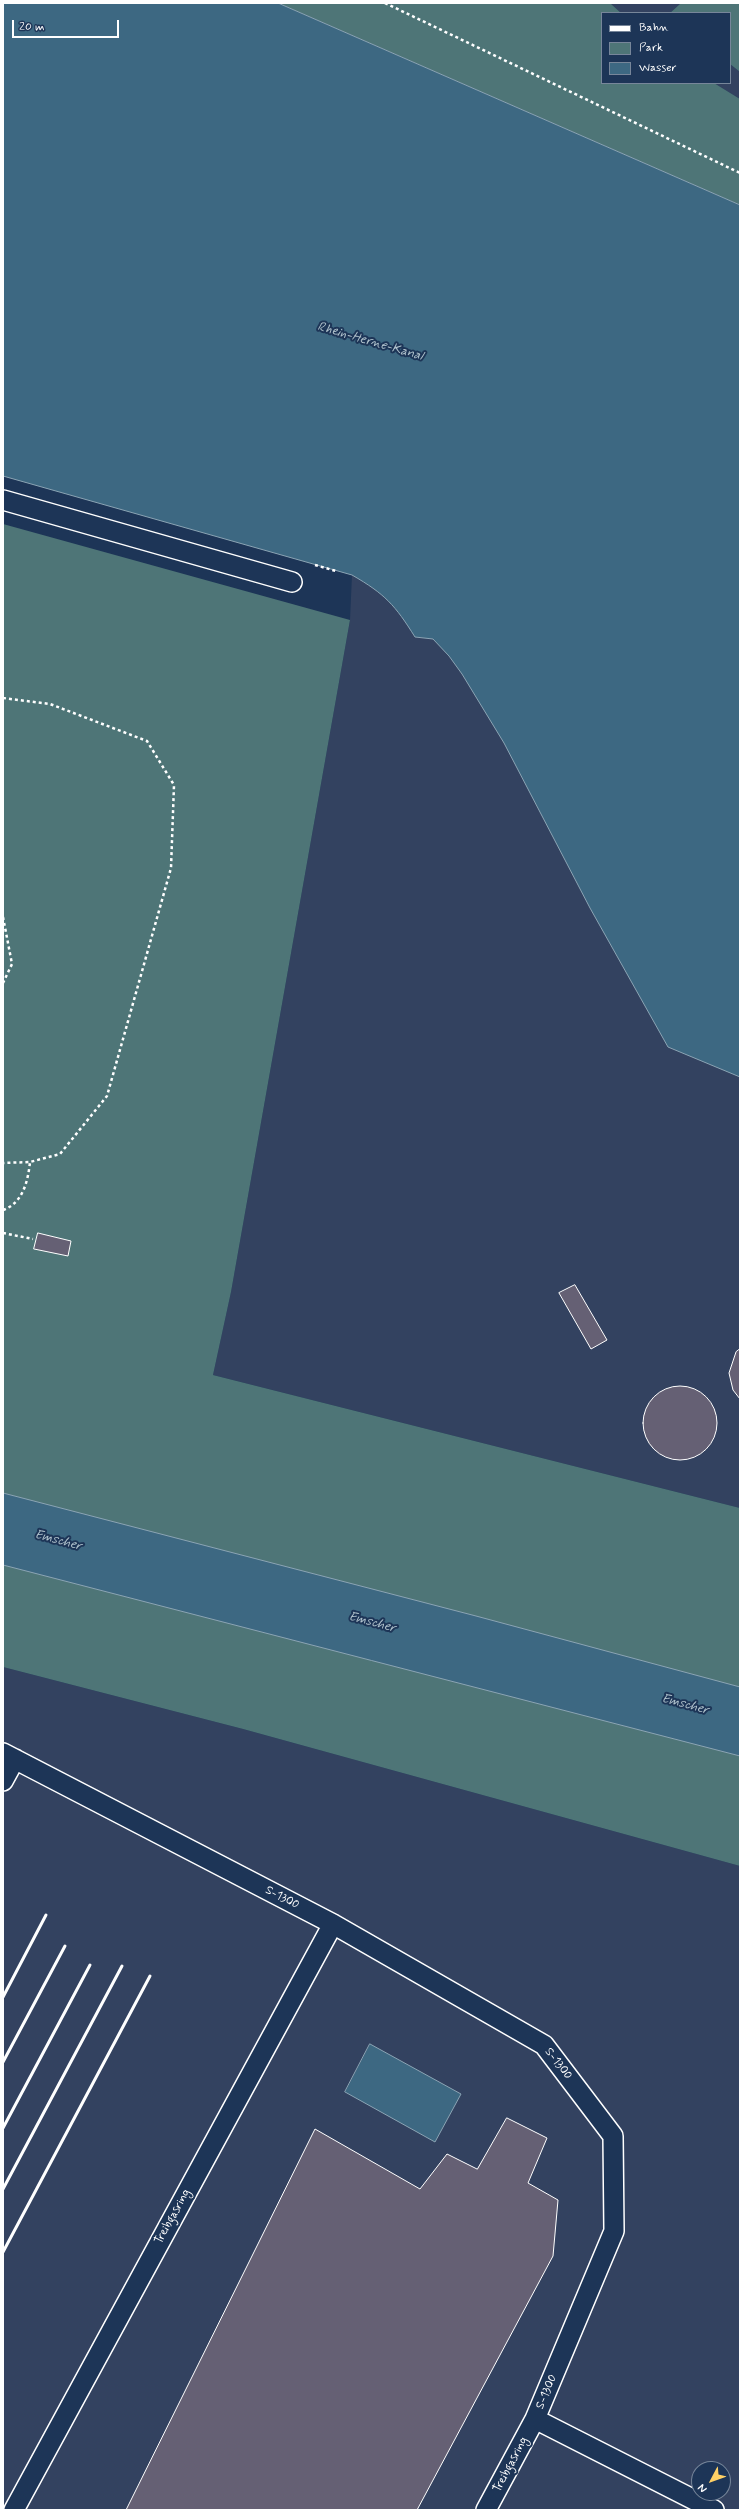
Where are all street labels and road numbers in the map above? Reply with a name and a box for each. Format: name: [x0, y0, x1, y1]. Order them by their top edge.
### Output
street label: S-1300: [263, 1883, 301, 1913]
street label: S-1300: [541, 2045, 575, 2083]
street label: Treibgasring: [152, 2187, 194, 2247]
street label: S-1300: [533, 2372, 561, 2412]
street label: Treibgasring: [490, 2435, 532, 2495]

